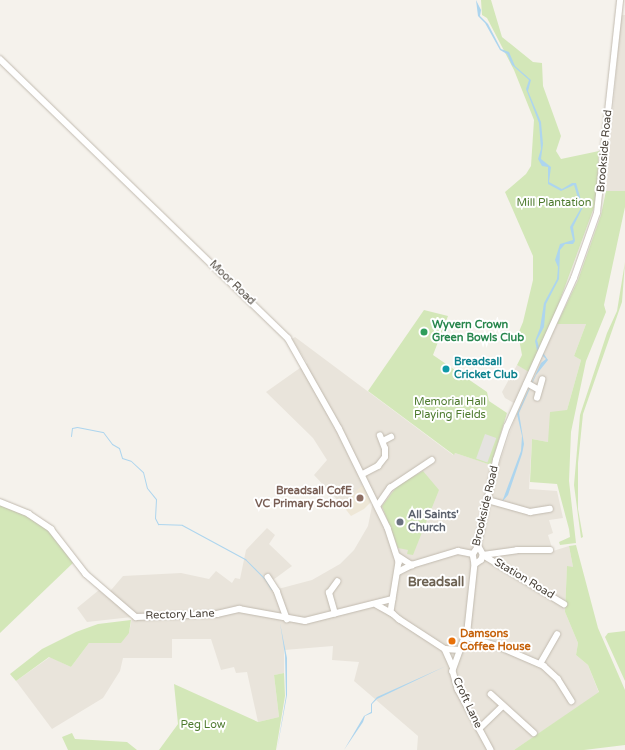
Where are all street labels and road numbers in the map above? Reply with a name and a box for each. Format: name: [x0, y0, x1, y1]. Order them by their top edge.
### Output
street label: Brookside Road: [595, 109, 615, 193]
street label: Moor Road: [206, 258, 258, 308]
street label: Brookside Road: [470, 464, 502, 548]
street label: Station Road: [492, 556, 556, 602]
street label: Rectory Lane: [145, 607, 215, 623]
street label: Croft Lane: [449, 675, 485, 731]

